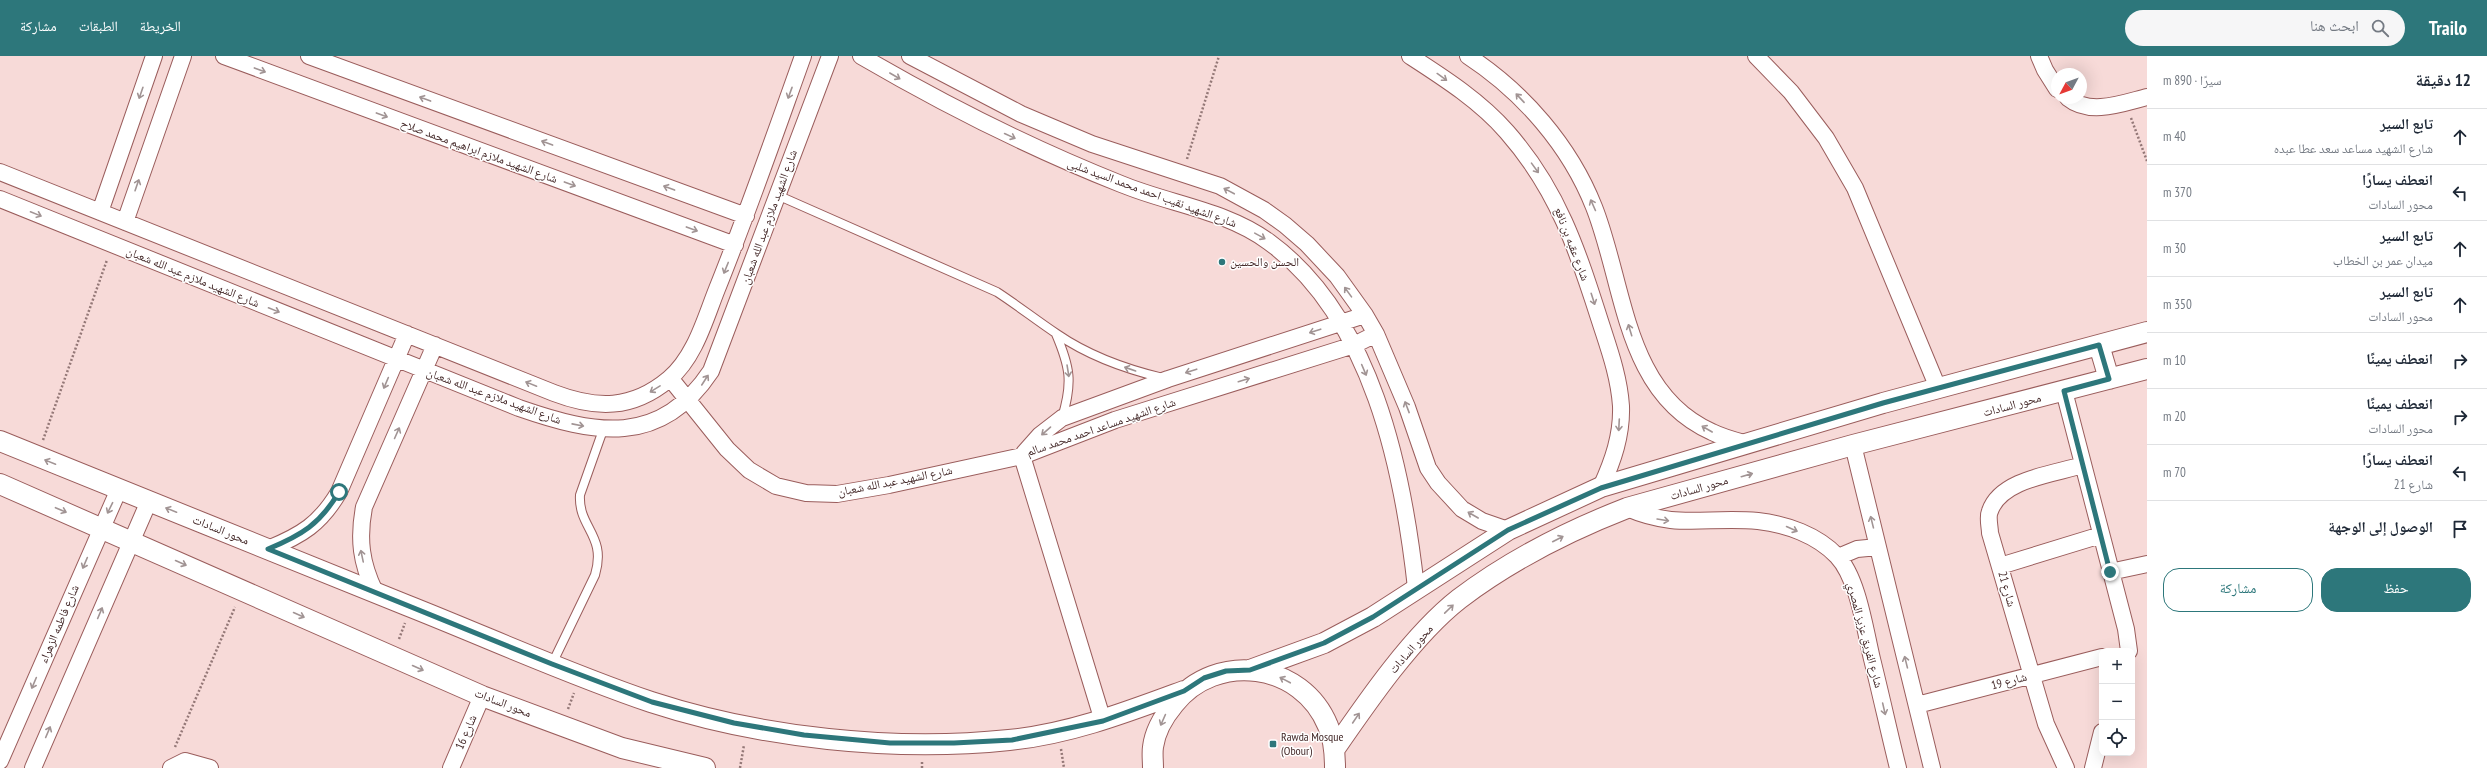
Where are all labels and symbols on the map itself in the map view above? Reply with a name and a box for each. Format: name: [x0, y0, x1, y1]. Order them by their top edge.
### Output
one-way arrow: [254, 66, 266, 74]
north arrow: [2051, 68, 2087, 104]
one-way arrow: [889, 72, 901, 80]
one-way arrow: [1437, 73, 1448, 82]
one-way arrow: [137, 86, 144, 99]
one-way arrow: [785, 86, 793, 98]
one-way arrow: [1516, 93, 1525, 103]
one-way arrow: [420, 94, 432, 102]
one-way arrow: [376, 111, 388, 119]
street label: شارع الشهيد ملازم ابراهيم محمد صلاح: [398, 115, 560, 187]
one-way arrow: [1003, 133, 1015, 140]
one-way arrow: [542, 139, 554, 147]
street label: شارع الشهيد ملازم عبد الله شعبان: [737, 147, 801, 287]
street label: شارع الشهيد نقيب احمد محمد السيد شلبى: [1065, 155, 1239, 231]
one-way arrow: [1531, 162, 1539, 173]
one-way arrow: [134, 179, 142, 191]
one-way arrow: [563, 181, 576, 188]
one-way arrow: [663, 184, 676, 191]
one-way arrow: [1223, 186, 1235, 194]
one-way arrow: [1589, 200, 1596, 212]
street label: شارع عقبه بن نافع: [1551, 205, 1593, 283]
one-way arrow: [30, 210, 42, 218]
one-way arrow: [685, 226, 698, 233]
one-way arrow: [1254, 233, 1266, 241]
street label: شارع الشهيد ملازم عبد الله شعبان: [124, 243, 262, 311]
place label: الحسن والحسين: [1230, 254, 1299, 269]
marker: الحسن والحسين: [1217, 257, 1227, 267]
one-way arrow: [722, 261, 729, 273]
one-way arrow: [1344, 286, 1353, 297]
one-way arrow: [1589, 292, 1597, 304]
one-way arrow: [267, 306, 279, 314]
one-way arrow: [1626, 324, 1634, 336]
one-way arrow: [1308, 328, 1321, 335]
one-way arrow: [1361, 363, 1368, 375]
street label: شارع الشهيد ملازم عبد الله شعبان: [424, 364, 564, 428]
one-way arrow: [1064, 364, 1072, 377]
one-way arrow: [1124, 365, 1136, 373]
one-way arrow: [1185, 368, 1198, 375]
one-way arrow: [701, 375, 709, 386]
one-way arrow: [1238, 376, 1251, 383]
one-way arrow: [381, 377, 389, 389]
one-way arrow: [526, 379, 538, 387]
one-way arrow: [650, 385, 661, 393]
street label: محور السادات: [1981, 390, 2043, 419]
street label: شارع الشهيد مساعد احمد محمد سالم: [1024, 394, 1178, 460]
one-way arrow: [1402, 402, 1410, 414]
one-way arrow: [1616, 418, 1623, 431]
one-way arrow: [571, 421, 584, 429]
one-way arrow: [1701, 425, 1713, 433]
one-way arrow: [1040, 426, 1051, 435]
one-way arrow: [394, 428, 401, 440]
one-way arrow: [45, 457, 57, 465]
street label: شارع الشهيد عبد الله شعبان: [836, 462, 954, 500]
one-way arrow: [1741, 471, 1754, 478]
street label: محور السادات: [1668, 472, 1730, 503]
route start: [330, 483, 348, 501]
one-way arrow: [106, 502, 113, 514]
one-way arrow: [166, 506, 178, 513]
one-way arrow: [55, 507, 67, 515]
one-way arrow: [1467, 510, 1479, 518]
street label: محور السادات: [191, 511, 252, 548]
one-way arrow: [1868, 516, 1875, 529]
one-way arrow: [1656, 517, 1669, 525]
one-way arrow: [1786, 526, 1798, 533]
one-way arrow: [1552, 534, 1564, 542]
one-way arrow: [357, 550, 365, 563]
one-way arrow: [81, 557, 88, 569]
one-way arrow: [174, 559, 186, 567]
route end: [2101, 563, 2119, 581]
street label: شارع 21: [1994, 569, 2020, 609]
street label: شارع الفريق عزيز المصري: [1841, 580, 1887, 690]
street label: شارع فاطمه الزهراء: [35, 582, 83, 666]
one-way arrow: [1444, 604, 1454, 614]
one-way arrow: [97, 607, 104, 619]
one-way arrow: [293, 612, 305, 619]
street label: محور السادات: [1385, 621, 1436, 676]
one-way arrow: [1902, 656, 1909, 669]
one-way arrow: [412, 664, 424, 672]
street label: شارع 19: [1989, 669, 2029, 693]
one-way arrow: [29, 676, 37, 688]
one-way arrow: [1279, 676, 1291, 684]
street label: محور السادات: [473, 685, 534, 720]
one-way arrow: [1881, 703, 1889, 716]
street label: شارع 16: [452, 712, 480, 752]
one-way arrow: [1352, 713, 1360, 724]
one-way arrow: [1159, 714, 1166, 726]
one-way arrow: [45, 727, 53, 739]
place label: Rawda Mosque (Obour): [1281, 729, 1343, 758]
marker: Rawda Mosque (Obour): [1268, 739, 1278, 749]

